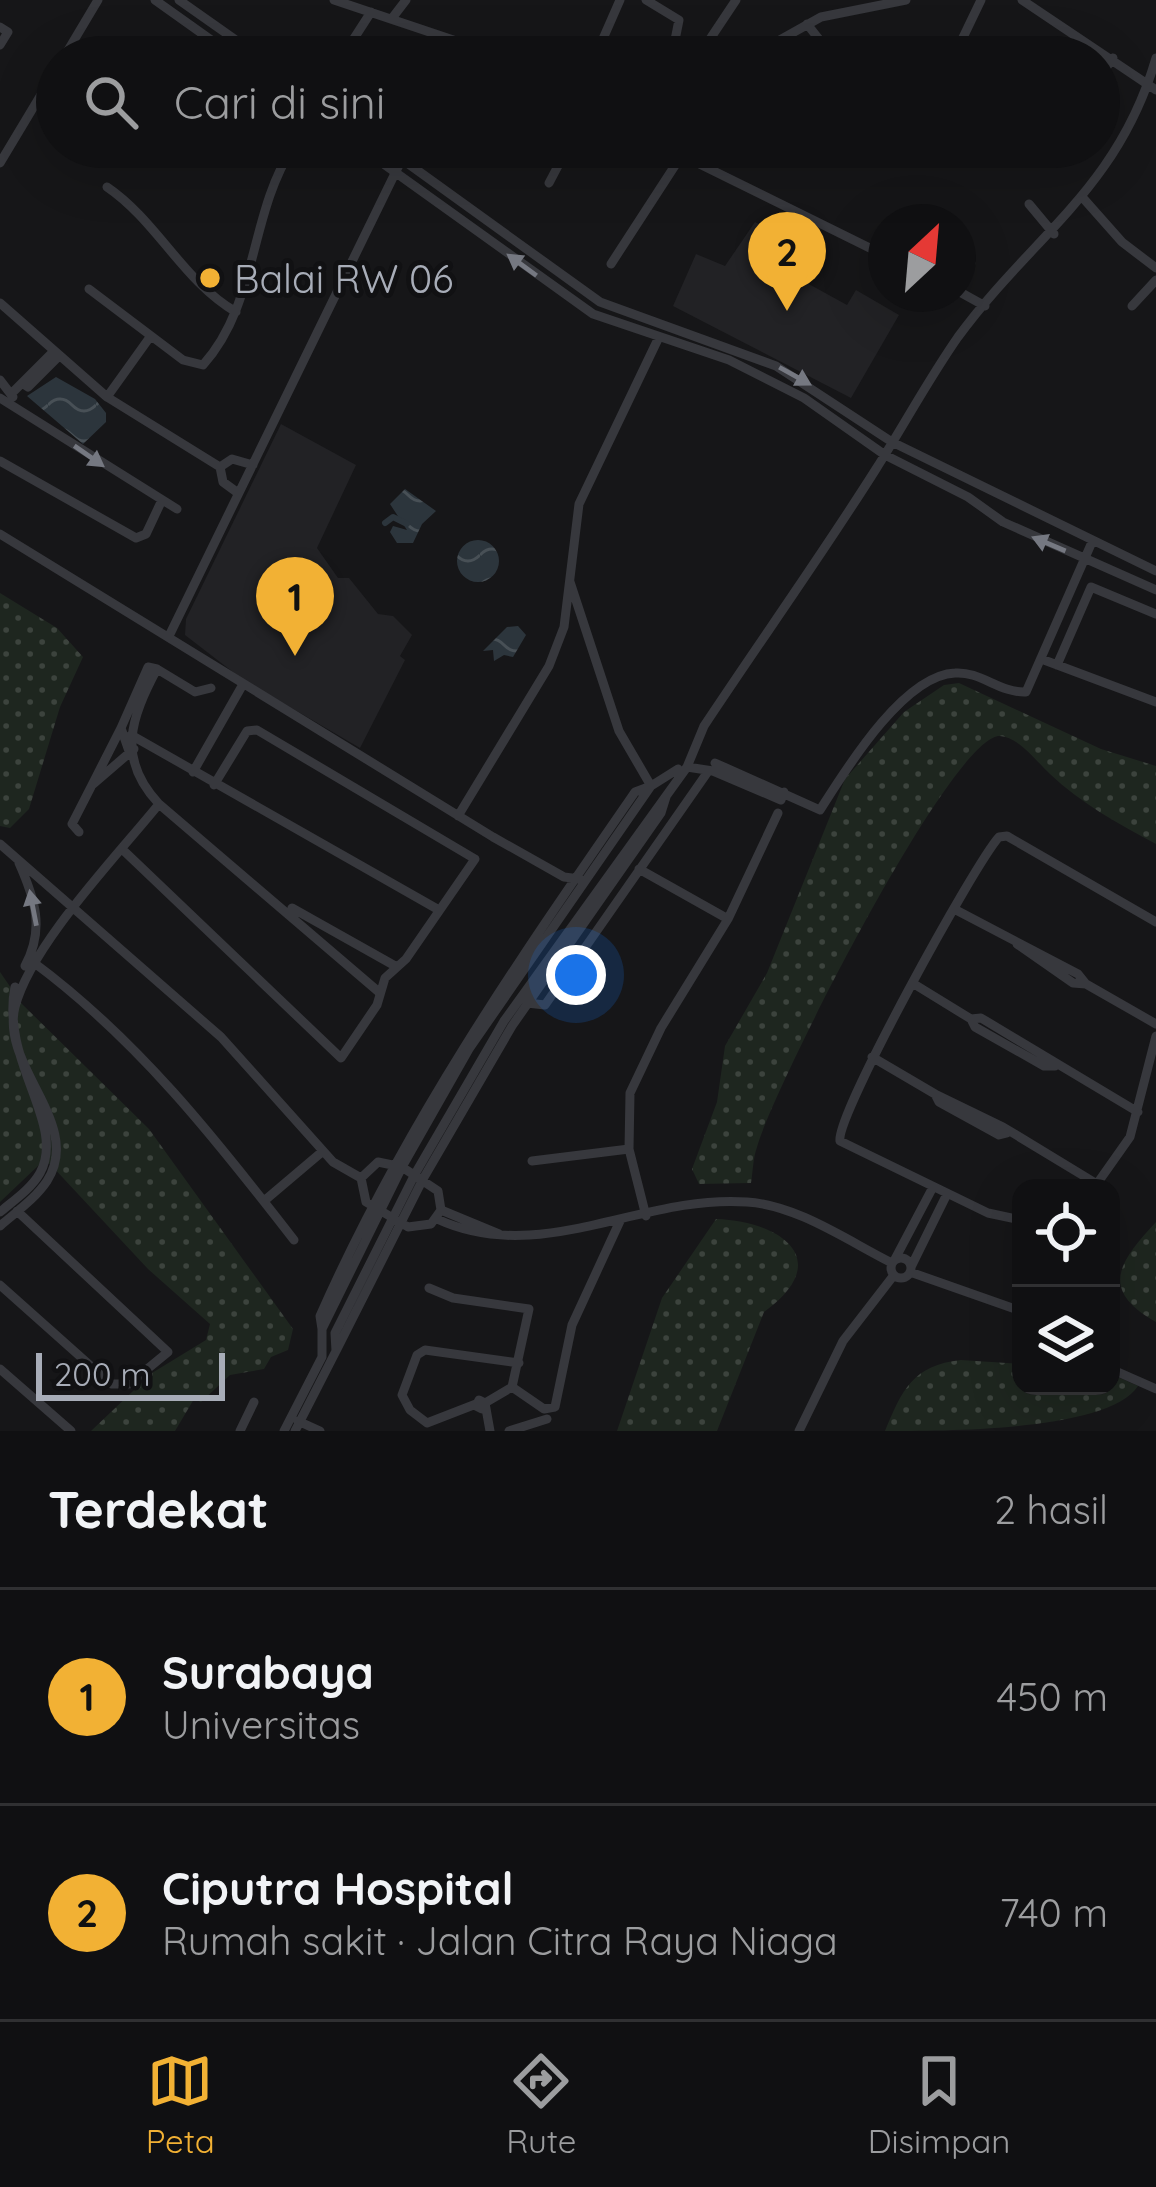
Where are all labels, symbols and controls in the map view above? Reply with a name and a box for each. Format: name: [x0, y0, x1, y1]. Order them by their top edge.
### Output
search box: [36, 36, 1120, 168]
icon: search: [78, 69, 144, 135]
text: Cari di sini: [174, 74, 385, 130]
north arrow: [868, 204, 976, 312]
pin: 2: [748, 212, 826, 311]
one-way arrow: [506, 253, 538, 277]
place label: Balai RW 06: [234, 254, 453, 303]
marker: Balai RW 06: [197, 265, 223, 291]
one-way arrow: [777, 365, 812, 386]
one-way arrow: [72, 444, 105, 467]
one-way arrow: [1030, 534, 1066, 553]
pin: 1: [256, 557, 334, 656]
one-way arrow: [23, 888, 42, 926]
your location: [546, 945, 606, 1005]
map controls: [1012, 1179, 1120, 1395]
button: locate: [1012, 1179, 1120, 1287]
button: layers: [1012, 1287, 1120, 1395]
scale bar: [36, 1347, 225, 1400]
text: 200 m: [54, 1353, 151, 1394]
text: Terdekat: [48, 1477, 269, 1541]
text: 2 hasil: [994, 1485, 1108, 1534]
text: Surabaya: [162, 1644, 374, 1700]
text: 1: [79, 1672, 95, 1721]
text: 450 m: [996, 1672, 1108, 1721]
text: Universitas: [162, 1700, 360, 1749]
text: Ciputra Hospital: [162, 1860, 514, 1916]
text: 2: [76, 1888, 98, 1937]
text: 740 m: [1000, 1888, 1108, 1937]
text: Rumah sakit · Jalan Citra Raya Niaga: [162, 1916, 838, 1965]
tab: Peta: [146, 2048, 215, 2161]
tab: Rute: [506, 2048, 576, 2161]
tab: Disimpan: [868, 2048, 1010, 2161]

